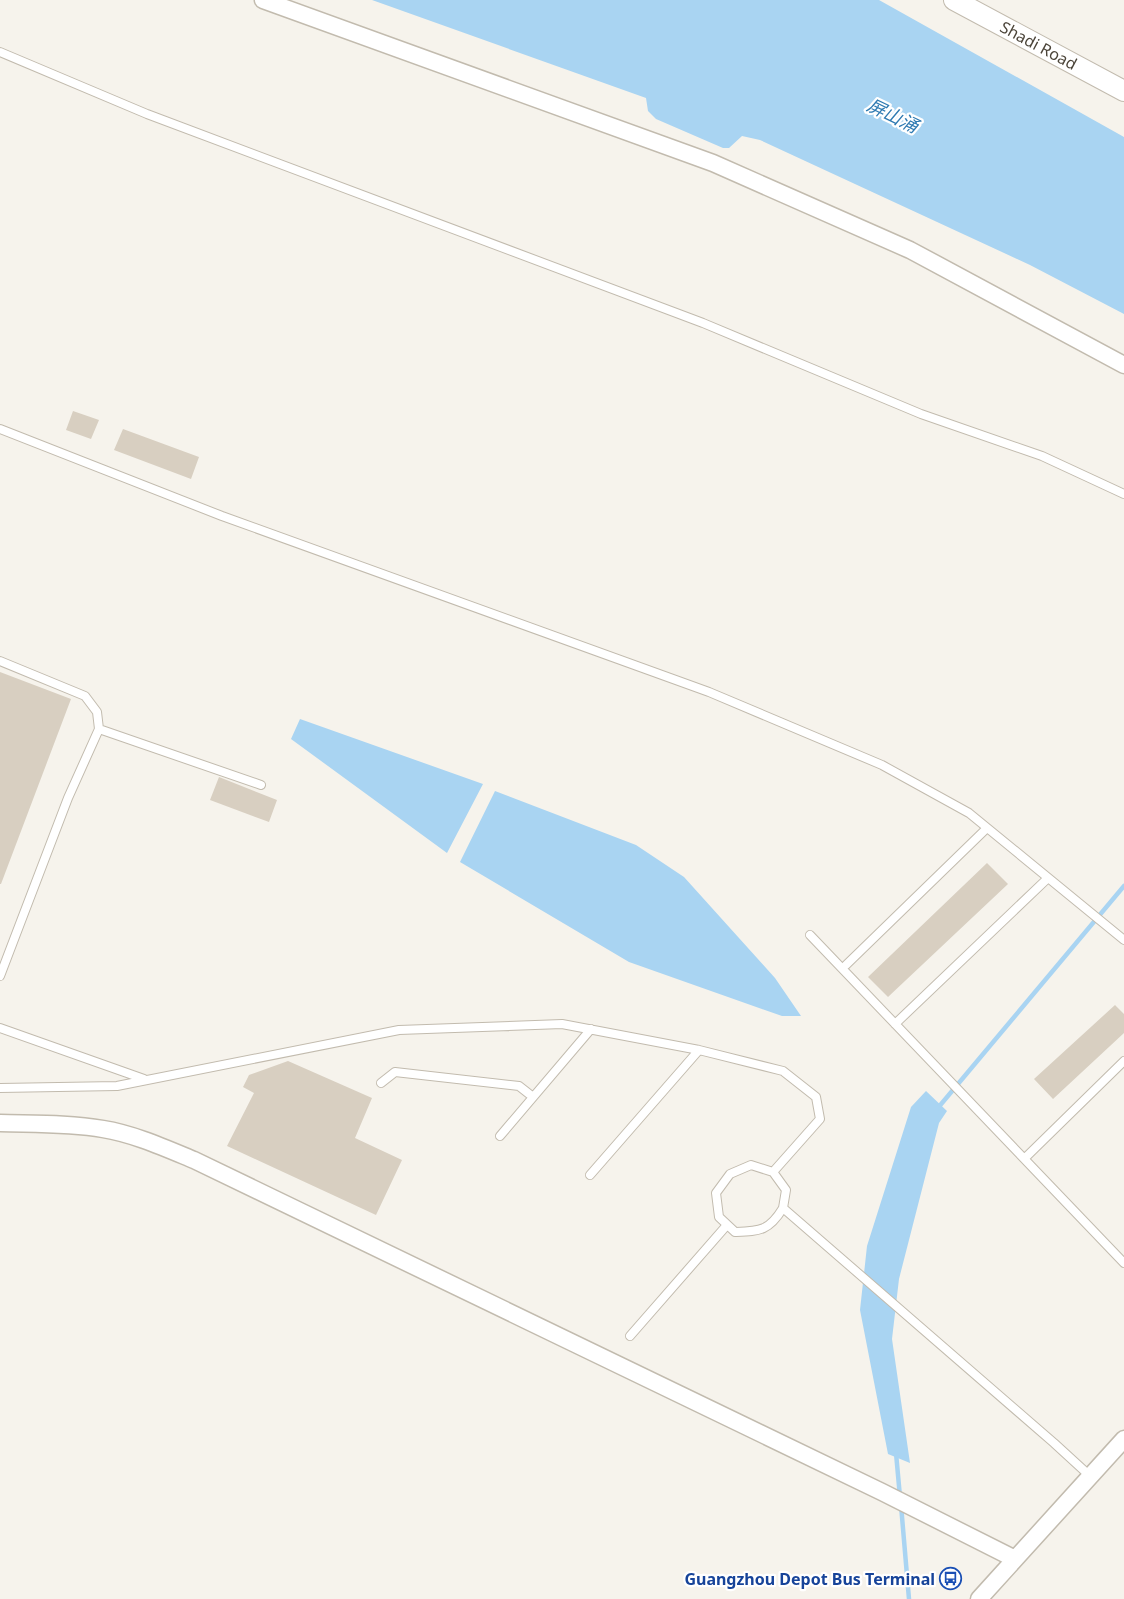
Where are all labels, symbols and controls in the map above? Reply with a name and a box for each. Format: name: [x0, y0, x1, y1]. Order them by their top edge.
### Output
street label: Shadi Road: [996, 16, 1081, 75]
water label: 屏山涌: [863, 92, 924, 138]
bus stop icon: Guangzhou Depot Bus Terminal: [939, 1567, 963, 1591]
place label: Guangzhou Depot Bus Terminal: [684, 1568, 935, 1590]

